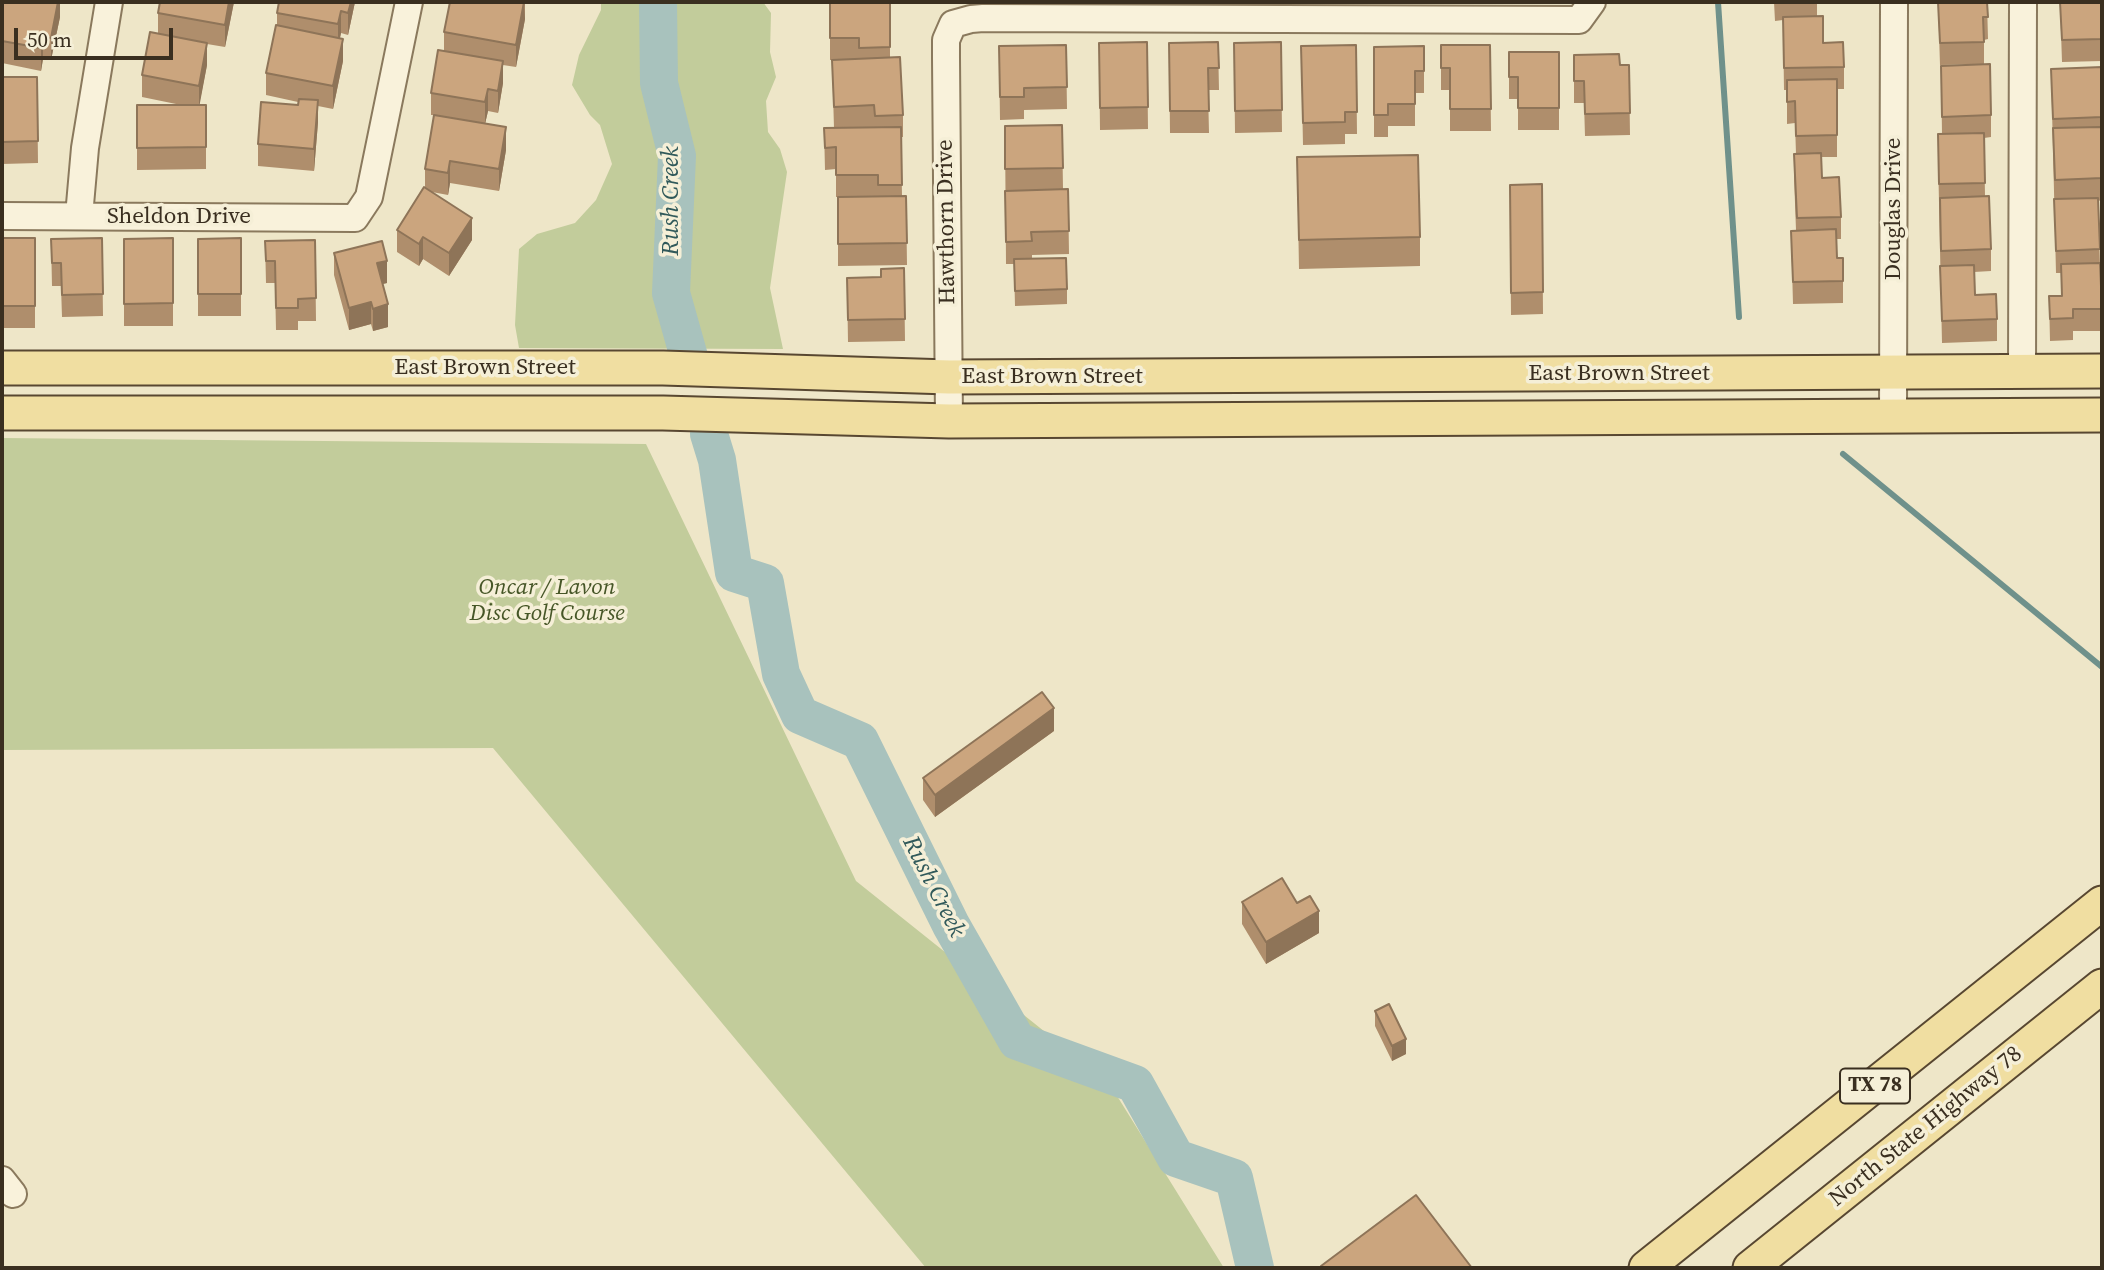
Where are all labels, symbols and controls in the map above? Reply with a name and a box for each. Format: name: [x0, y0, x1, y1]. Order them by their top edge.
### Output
scale bar: [18, 14, 177, 58]
text: 50 m: [27, 25, 72, 54]
street label: Douglas Drive: [1880, 138, 1908, 280]
street label: Hawthorn Drive: [932, 139, 962, 305]
water label: Rush Creek: [658, 146, 686, 256]
street label: Sheldon Drive: [107, 203, 251, 231]
street label: East Brown Street: [394, 354, 576, 382]
street label: East Brown Street: [1528, 360, 1710, 388]
street label: East Brown Street: [961, 363, 1143, 391]
park label: Oncar / Lavon Disc Golf Course: [469, 574, 625, 628]
water label: Rush Creek: [895, 832, 971, 942]
street label: North State Highway 78: [1824, 1041, 2028, 1213]
road number: TX 78: [1840, 1068, 1910, 1104]

